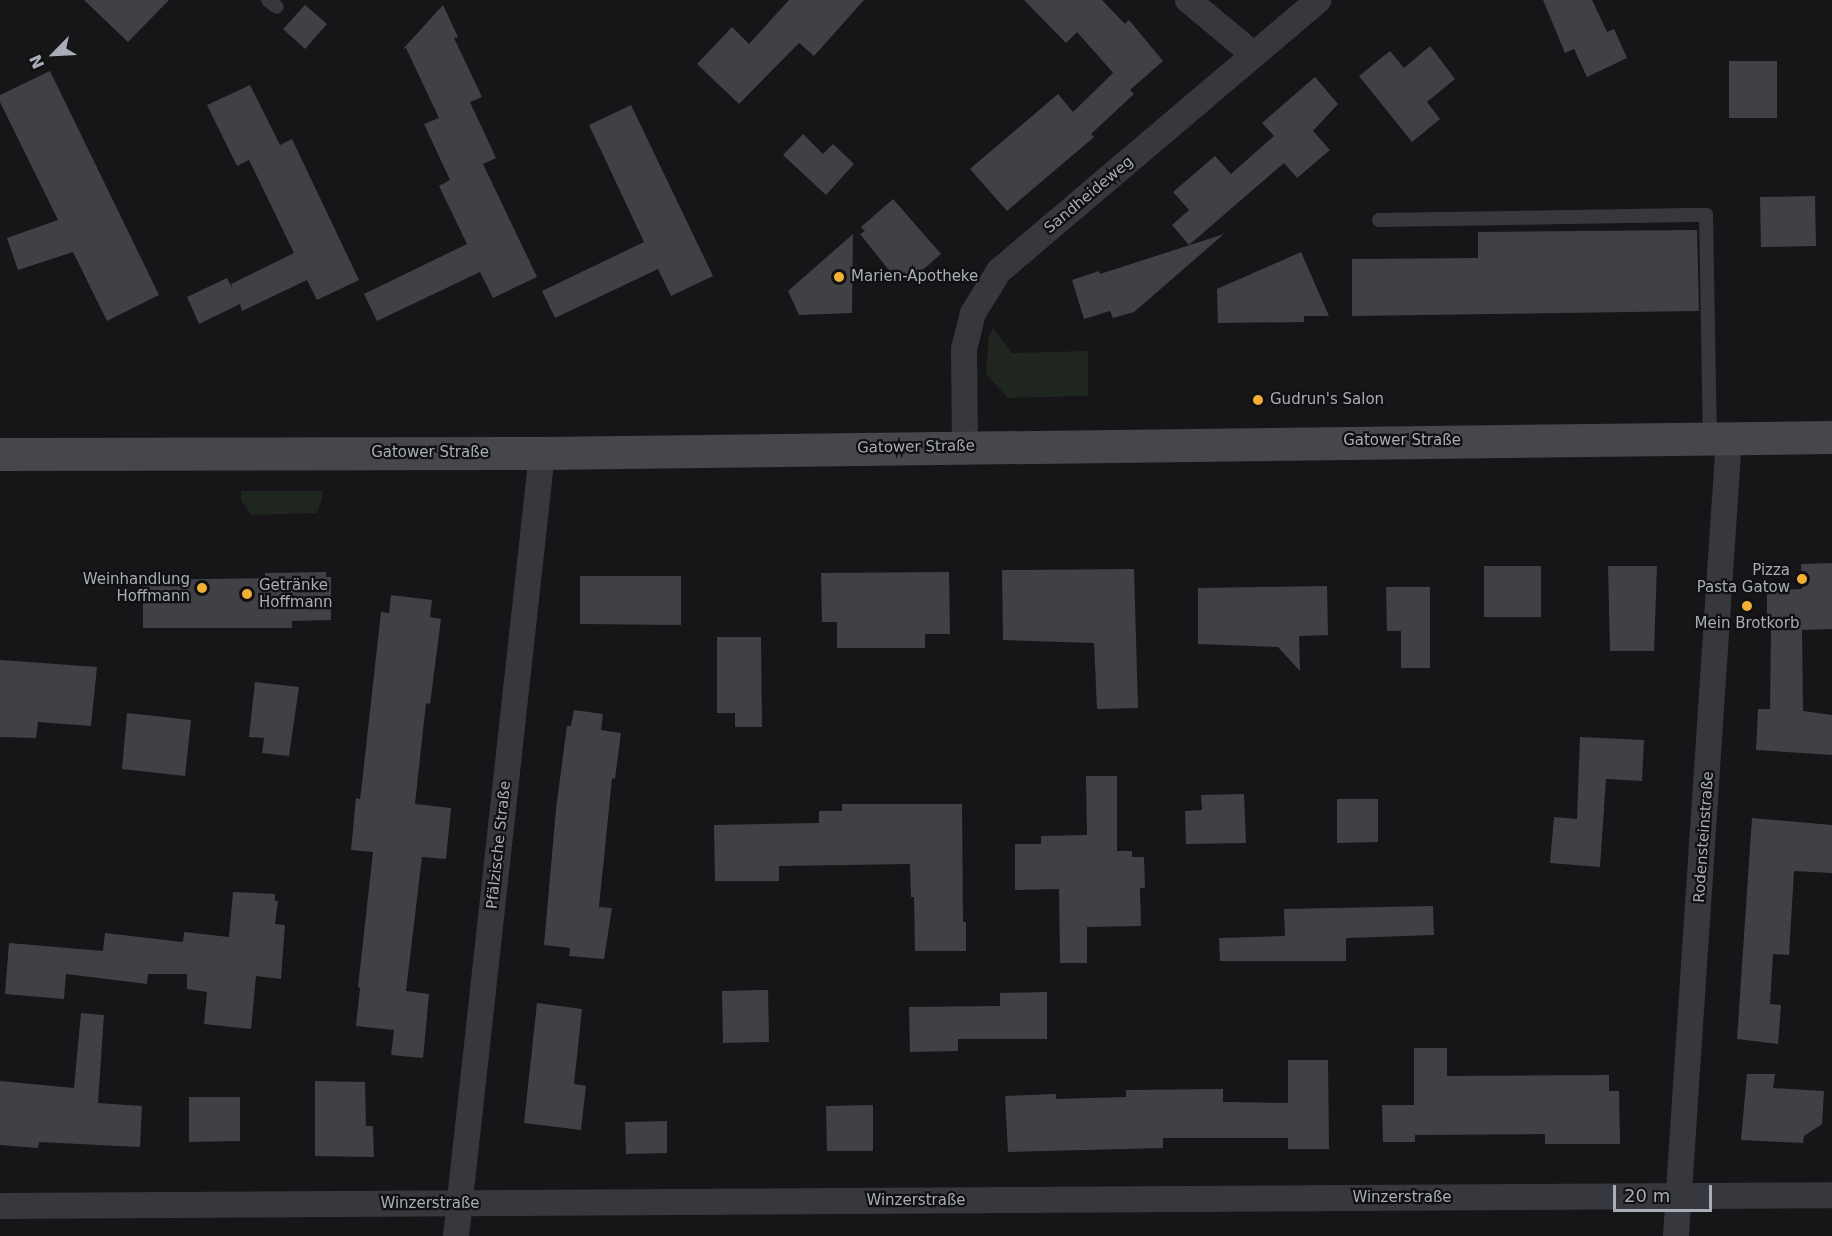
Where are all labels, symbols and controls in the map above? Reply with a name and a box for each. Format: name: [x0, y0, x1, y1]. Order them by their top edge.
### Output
north arrow: [24, 24, 84, 84]
text: N: [26, 52, 49, 72]
street label: Sandheideweg: [1041, 153, 1137, 237]
place label: Marien-Apotheke: [851, 268, 978, 286]
marker: Marien-Apotheke: [832, 270, 846, 284]
place label: Gudrun's Salon: [1270, 391, 1384, 409]
marker: Gudrun's Salon: [1251, 393, 1265, 407]
street label: Gatower Straße: [1343, 432, 1461, 450]
street label: Gatower Straße: [857, 437, 975, 457]
street label: Gatower Straße: [371, 444, 489, 462]
place label: Pizza Pasta Gatow: [1697, 561, 1790, 596]
place label: Weinhandlung Hoffmann: [83, 570, 190, 605]
marker: Pizza Pasta Gatow: [1795, 572, 1809, 586]
place label: Getränke Hoffmann: [259, 576, 333, 611]
marker: Weinhandlung Hoffmann: [195, 581, 209, 595]
marker: Getränke Hoffmann: [240, 587, 254, 601]
marker: Mein Brotkorb: [1740, 599, 1754, 613]
place label: Mein Brotkorb: [1695, 615, 1799, 633]
street label: Rodensteinstraße: [1690, 771, 1718, 903]
street label: Pfälzische Straße: [483, 780, 515, 910]
scale bar: [1616, 1173, 1715, 1211]
text: 20 m: [1624, 1185, 1670, 1206]
street label: Winzerstraße: [1352, 1189, 1452, 1207]
street label: Winzerstraße: [866, 1192, 966, 1210]
street label: Winzerstraße: [380, 1195, 480, 1213]

